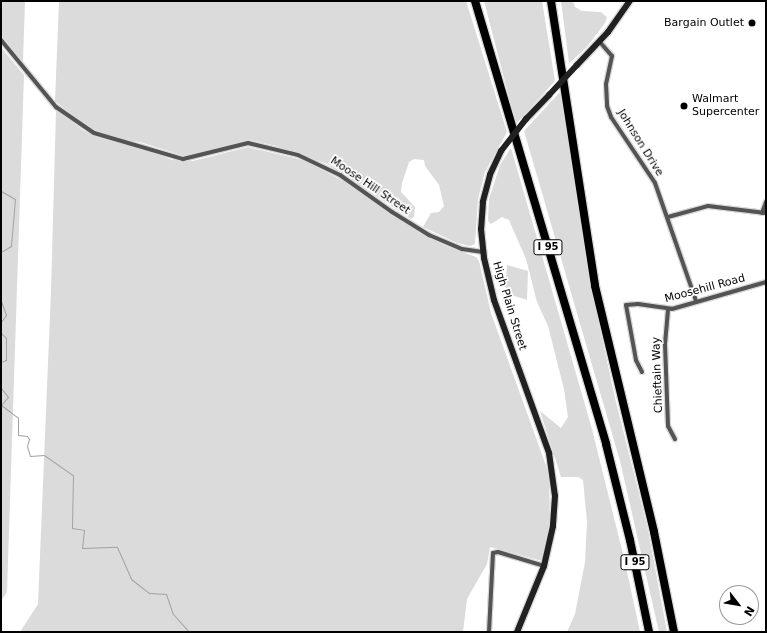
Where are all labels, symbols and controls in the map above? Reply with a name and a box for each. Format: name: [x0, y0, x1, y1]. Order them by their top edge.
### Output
place label: Bargain Outlet: [664, 16, 744, 30]
marker: Bargain Outlet: [747, 18, 757, 28]
place label: Walmart Supercenter: [692, 93, 759, 119]
marker: Walmart Supercenter: [679, 101, 689, 111]
street label: Johnson Drive: [614, 107, 666, 179]
street label: Moose Hill Street: [328, 154, 412, 218]
road number: I 95: [533, 239, 563, 255]
street label: High Plain Street: [489, 260, 529, 352]
street label: Moosehill Road: [663, 272, 747, 306]
street label: Chieftain Way: [650, 337, 666, 413]
road number: I 95: [620, 554, 650, 570]
north arrow: [719, 585, 759, 625]
text: N: [741, 604, 757, 618]

